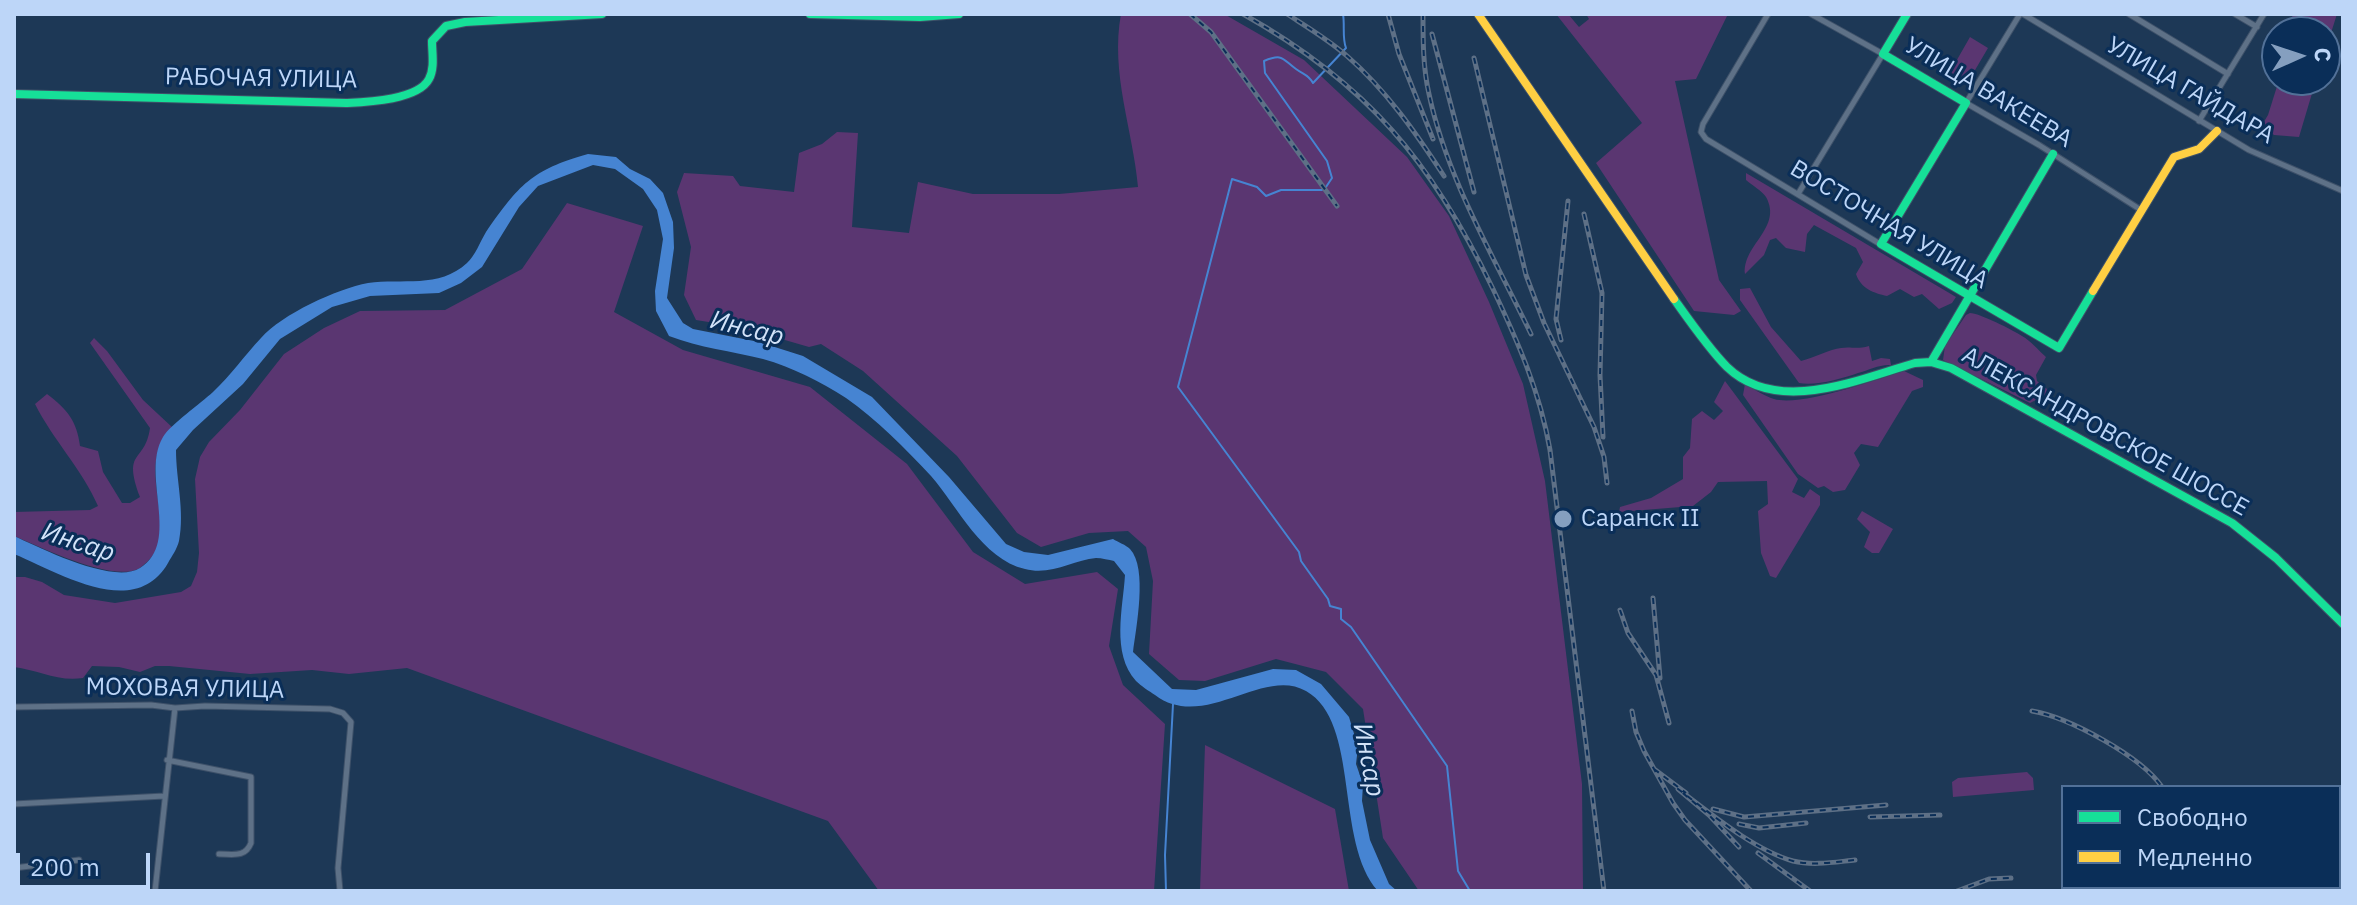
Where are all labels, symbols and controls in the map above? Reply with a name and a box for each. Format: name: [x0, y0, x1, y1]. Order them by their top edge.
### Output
north arrow: [2261, 16, 2341, 96]
street label: УЛИЦА ГАЙДАРА: [2101, 31, 2279, 151]
street label: УЛИЦА ВАКЕЕВА: [1899, 32, 2077, 154]
text: С: [2309, 47, 2338, 63]
street label: РАБОЧАЯ УЛИЦА: [165, 63, 357, 95]
street label: ВОСТОЧНАЯ УЛИЦА: [1785, 154, 1993, 296]
water label: Инсар: [707, 305, 787, 353]
street label: АЛЕКСАНДРОВСКОЕ ШОССЕ: [1957, 341, 2253, 523]
place label: Саранск II: [1581, 505, 1700, 533]
marker: Саранск II: [1552, 508, 1574, 530]
water label: Инсар: [38, 517, 118, 569]
street label: МОХОВАЯ УЛИЦА: [85, 673, 285, 705]
water label: Инсар: [1346, 720, 1390, 800]
legend: [2061, 785, 2341, 889]
text: Свободно: [2137, 801, 2248, 833]
scale bar: [20, 837, 154, 887]
text: Медленно: [2137, 841, 2253, 873]
text: 200 m: [30, 851, 100, 883]

